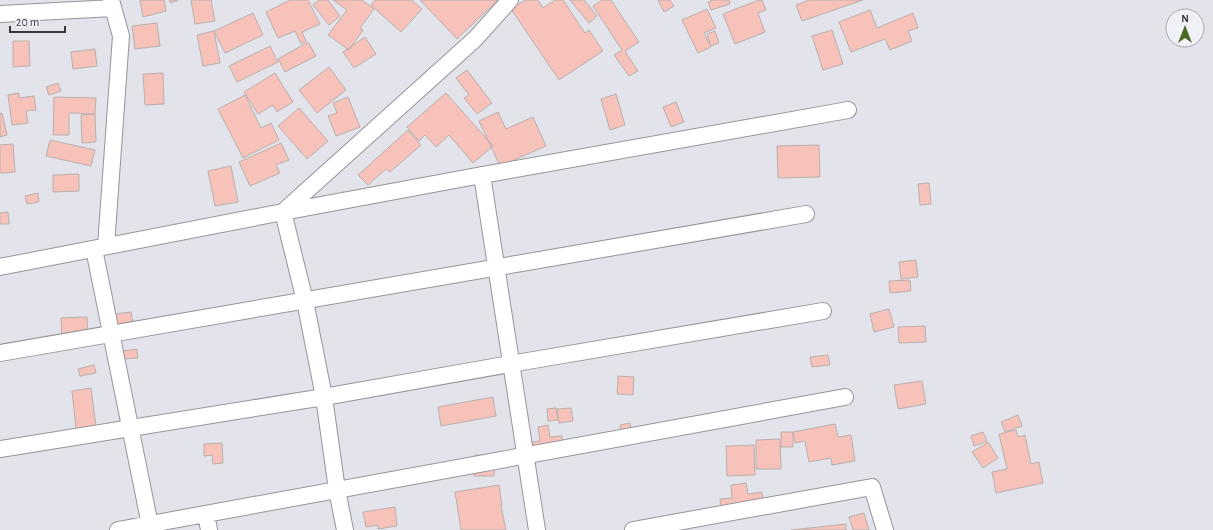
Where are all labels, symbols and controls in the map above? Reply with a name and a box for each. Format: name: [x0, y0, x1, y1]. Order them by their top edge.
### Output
scale bar: [10, 8, 65, 34]
north arrow: [1165, 8, 1205, 48]
text: N: [1181, 13, 1189, 24]
text: 20 m: [16, 16, 39, 28]

